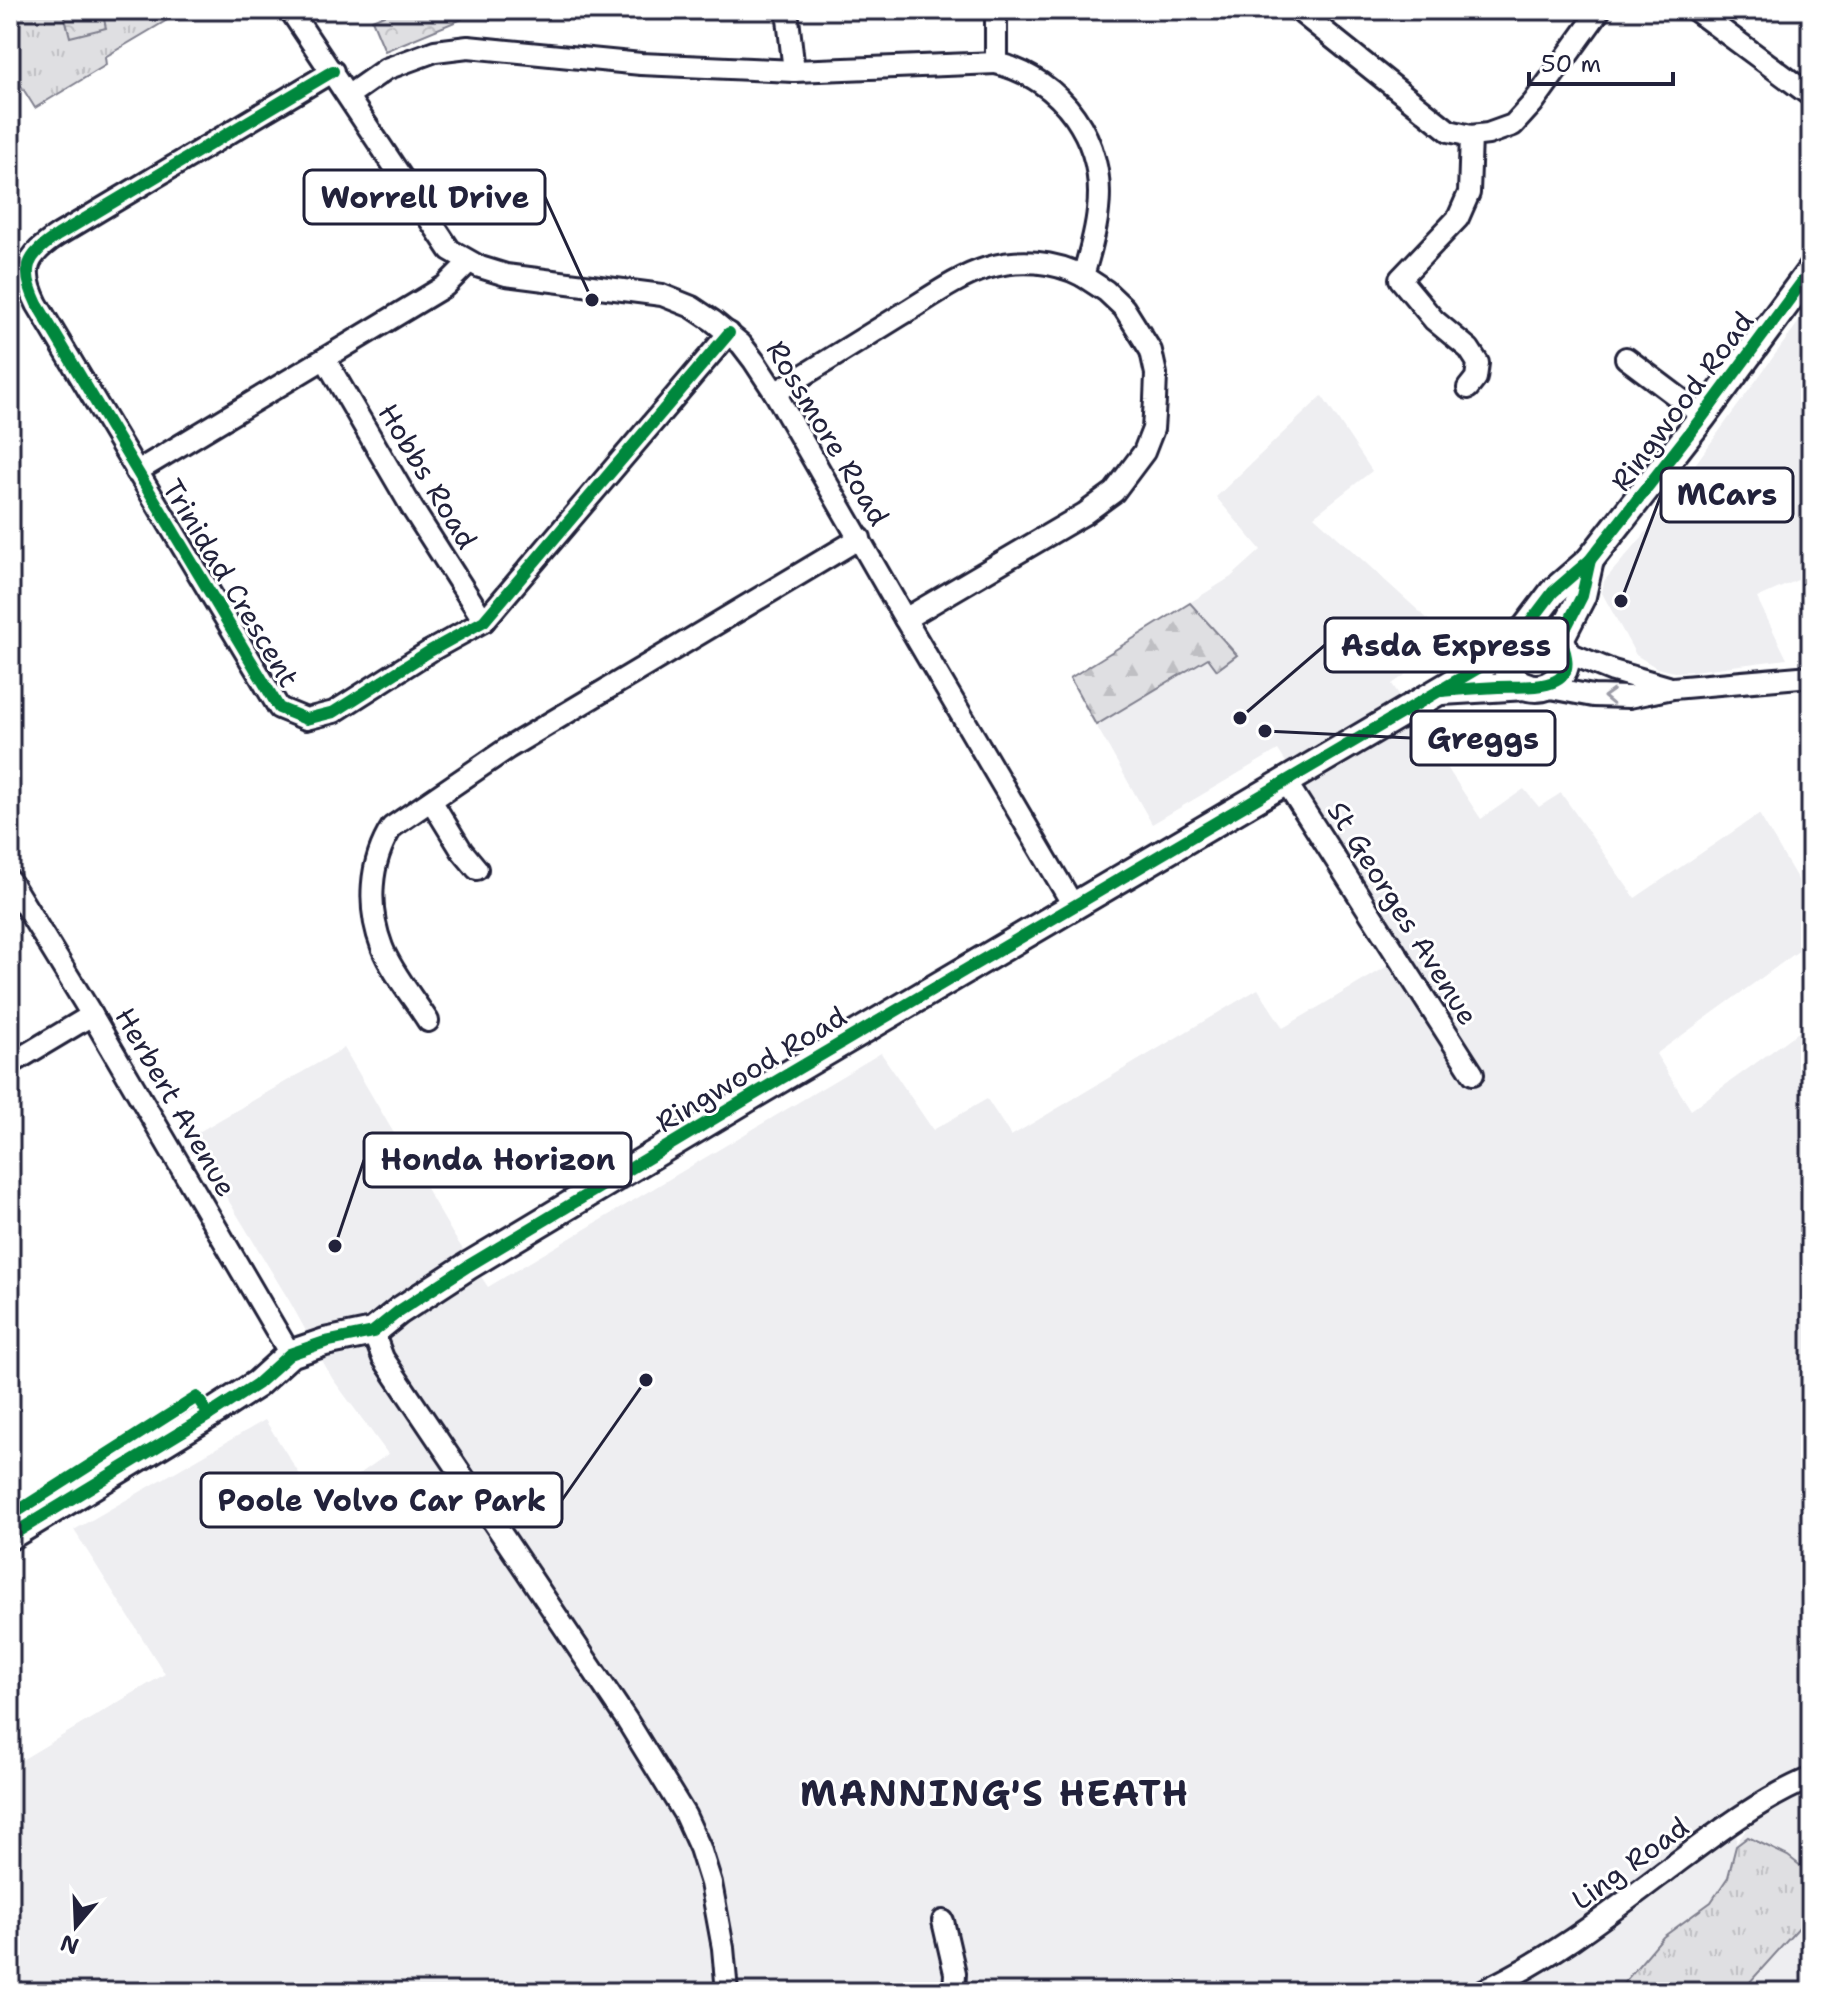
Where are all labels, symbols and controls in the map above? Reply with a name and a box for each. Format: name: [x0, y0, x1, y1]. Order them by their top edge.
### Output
scale bar: [1529, 36, 1673, 86]
text: 50 m: [1541, 48, 1601, 80]
callout: Worrell Drive: [304, 170, 545, 224]
text: Worrell Drive: [321, 177, 529, 218]
street label: Ringwood Road: [1602, 303, 1762, 499]
street label: Rossmore Road: [758, 333, 898, 533]
street label: Hobbs Road: [370, 396, 486, 556]
callout: MCars: [1661, 468, 1793, 522]
street label: Trinidad Crescent: [154, 472, 308, 694]
text: MCars: [1677, 474, 1777, 515]
callout: Asda Express: [1325, 618, 1568, 672]
text: Asda Express: [1341, 625, 1551, 666]
one-way arrow: [1602, 688, 1615, 705]
callout: Greggs: [1411, 711, 1555, 765]
text: Greggs: [1427, 718, 1539, 759]
street label: St Georges Avenue: [1319, 794, 1487, 1032]
street label: Ringwood Road: [649, 997, 853, 1141]
street label: Herbert Avenue: [106, 1000, 246, 1204]
callout: Honda Horizon: [364, 1133, 631, 1187]
text: Honda Horizon: [381, 1139, 616, 1180]
callout: Poole Volvo Car Park: [201, 1473, 562, 1527]
text: Poole Volvo Car Park: [218, 1480, 546, 1521]
district label: MANNING'S HEATH: [800, 1769, 1190, 1818]
street label: Ling Road: [1564, 1808, 1696, 1918]
north arrow: [36, 1886, 116, 1966]
text: N: [57, 1928, 83, 1961]

